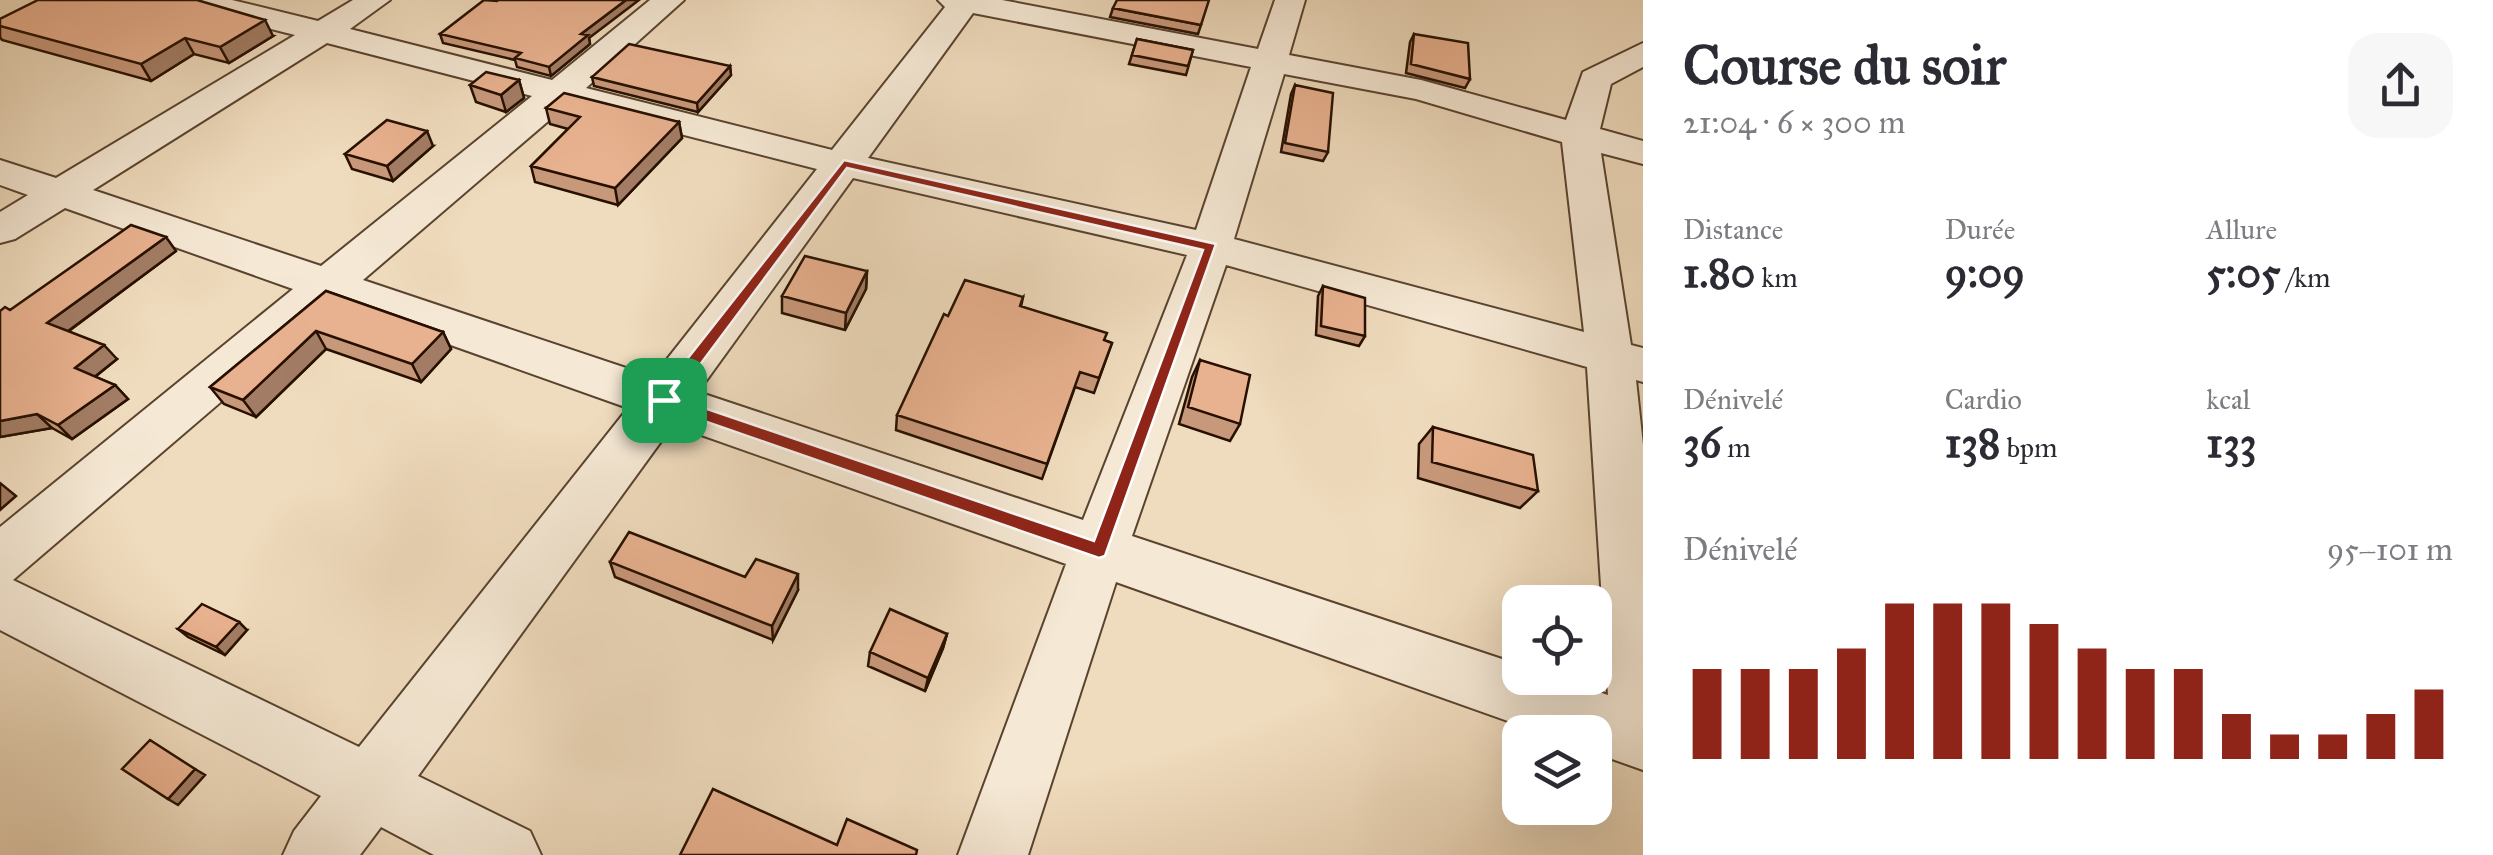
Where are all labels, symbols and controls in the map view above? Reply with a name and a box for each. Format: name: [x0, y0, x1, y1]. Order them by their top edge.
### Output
text: Course du soir: [1683, 32, 2006, 99]
button: share: [2348, 33, 2453, 138]
text: 21:04 · 6 × 300 m: [1683, 103, 1905, 142]
text: Distance: [1683, 212, 1783, 247]
text: Durée: [1945, 212, 2015, 247]
text: Allure: [2206, 212, 2277, 247]
text: 1.80: [1683, 247, 1755, 299]
text: 9:09: [1945, 247, 2025, 299]
text: 5:05: [2206, 247, 2280, 299]
text: km: [1755, 260, 1798, 295]
text: /km: [2280, 260, 2331, 295]
pin: [622, 358, 707, 443]
icon: arrive: [637, 373, 692, 428]
text: Dénivelé: [1683, 382, 1783, 417]
text: Cardio: [1945, 382, 2022, 417]
text: kcal: [2206, 382, 2250, 417]
text: 36: [1683, 417, 1721, 469]
text: 138: [1945, 417, 2000, 469]
text: 133: [2206, 417, 2257, 469]
text: m: [1721, 430, 1751, 465]
text: bpm: [2000, 430, 2057, 465]
text: Dénivelé: [1683, 530, 1798, 569]
text: 95–101 m: [2327, 530, 2453, 569]
map controls: [1502, 585, 1612, 825]
button: locate: [1502, 585, 1612, 695]
button: layers: [1502, 715, 1612, 825]

